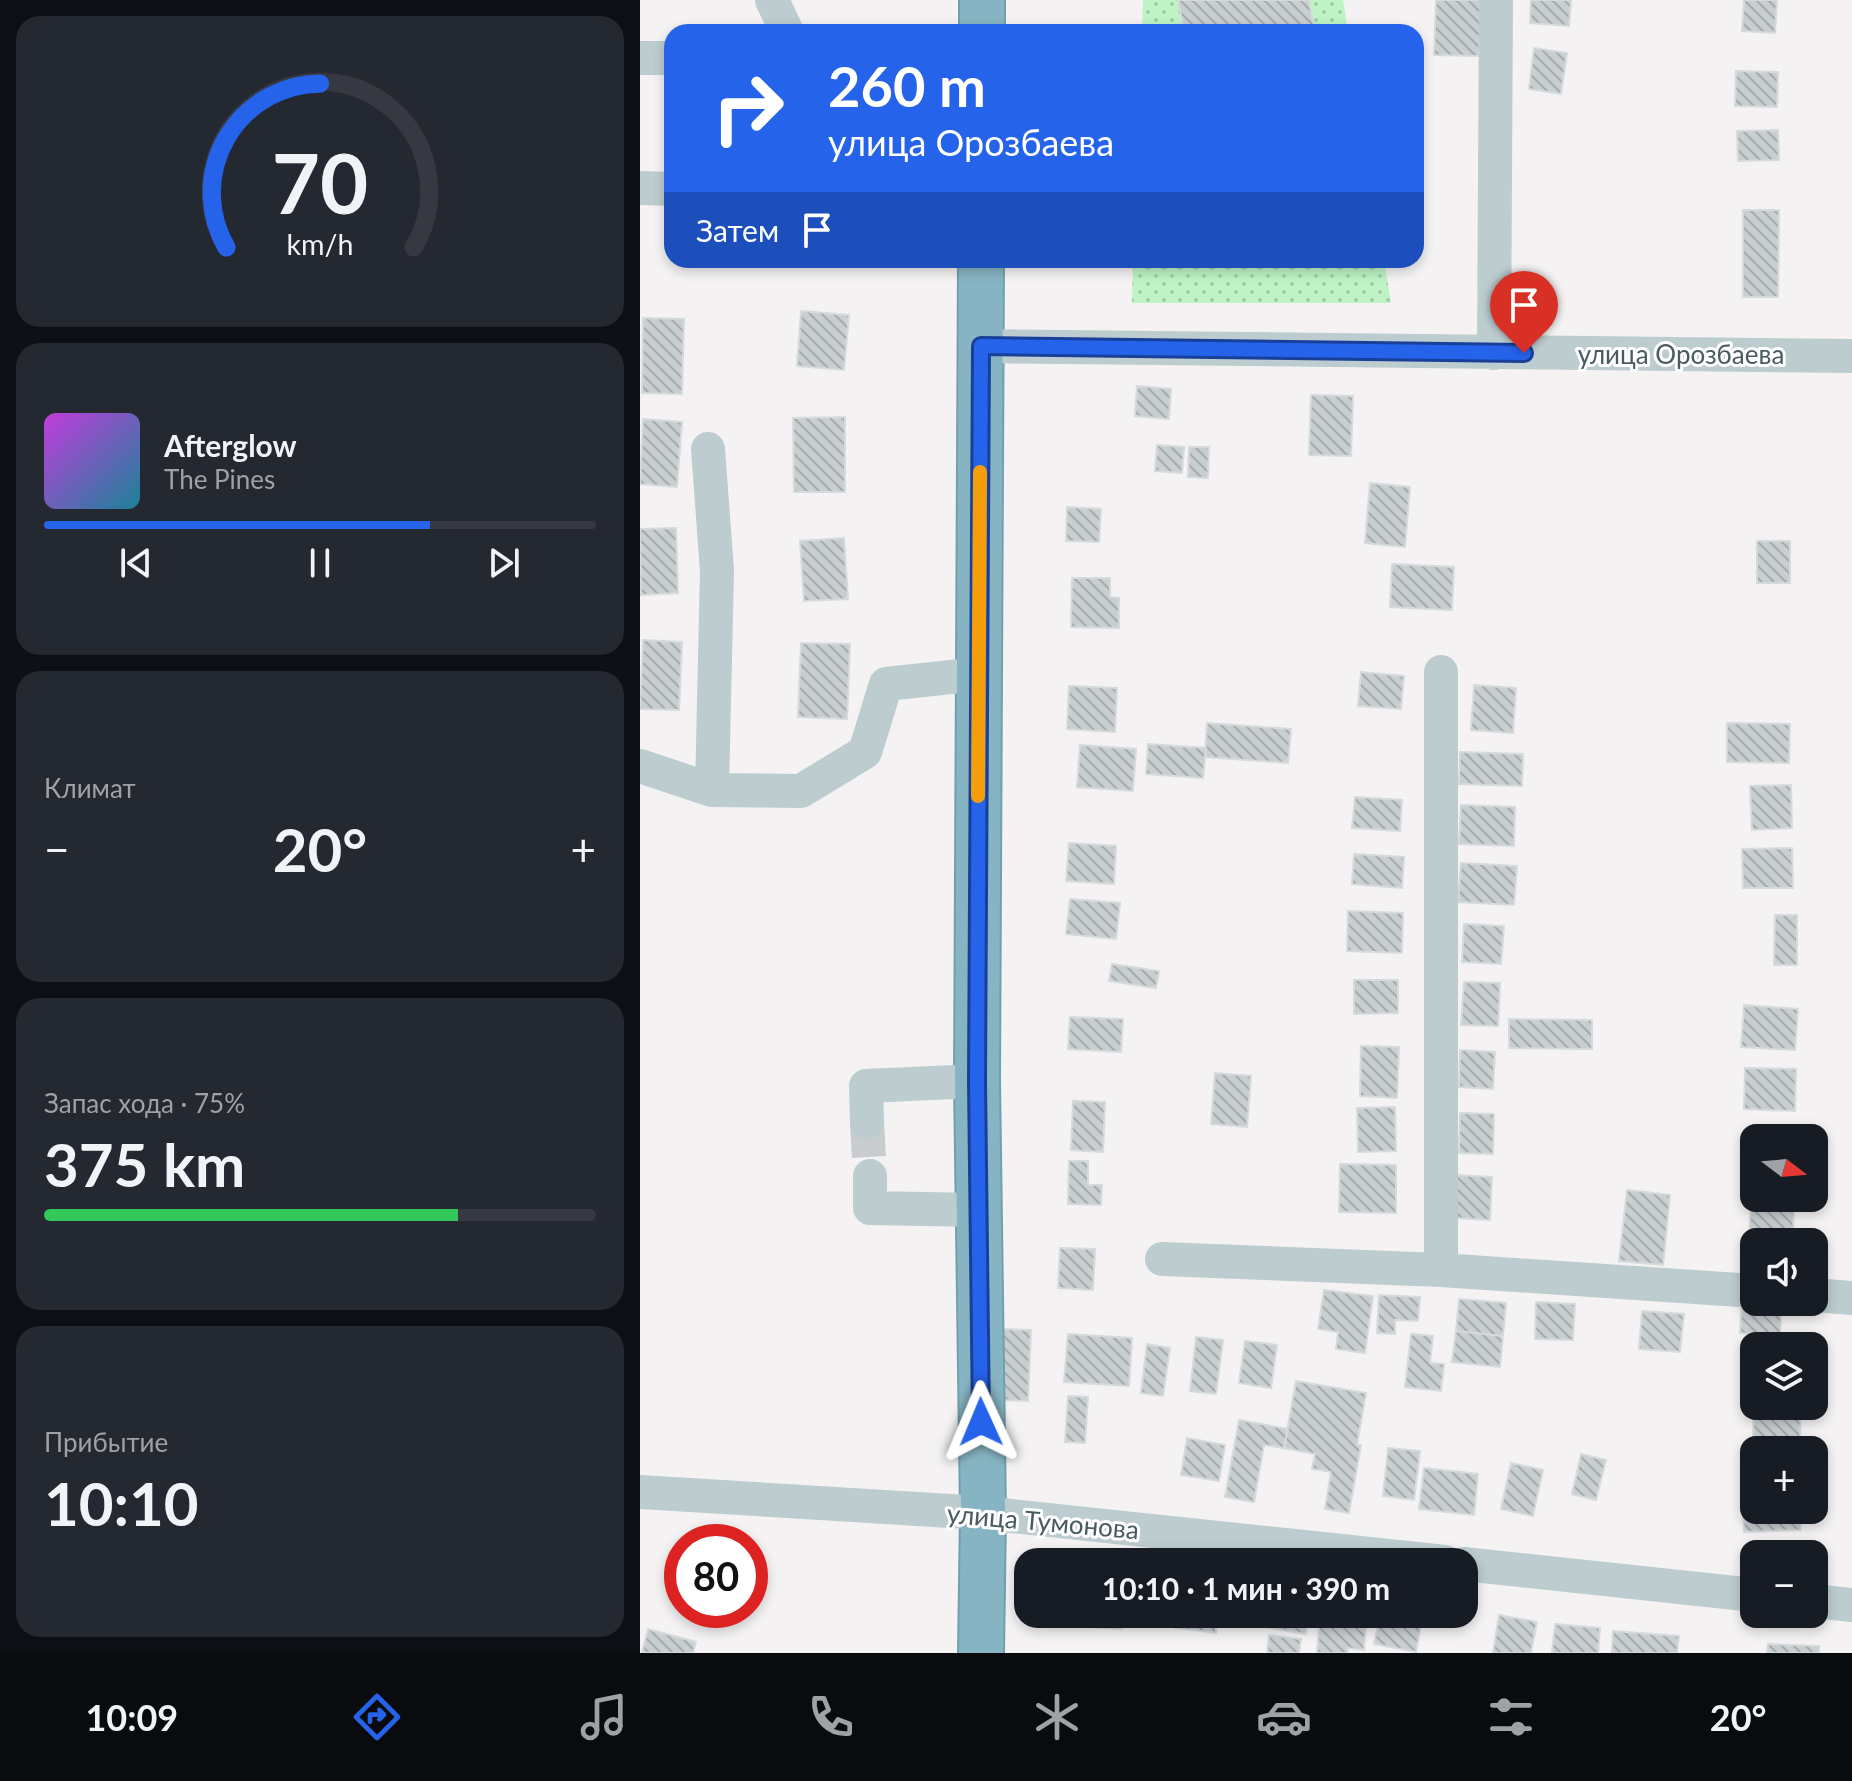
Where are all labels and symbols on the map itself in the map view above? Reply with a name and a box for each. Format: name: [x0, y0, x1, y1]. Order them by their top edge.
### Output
pin: [1490, 271, 1558, 353]
street label: улица Орозбаева: [1578, 338, 1784, 370]
north arrow: [1740, 1124, 1828, 1212]
position arrow: [939, 1380, 1023, 1464]
street label: улица Тумонова: [946, 1497, 1140, 1545]
speed limit sign: 80: [664, 1524, 768, 1628]

